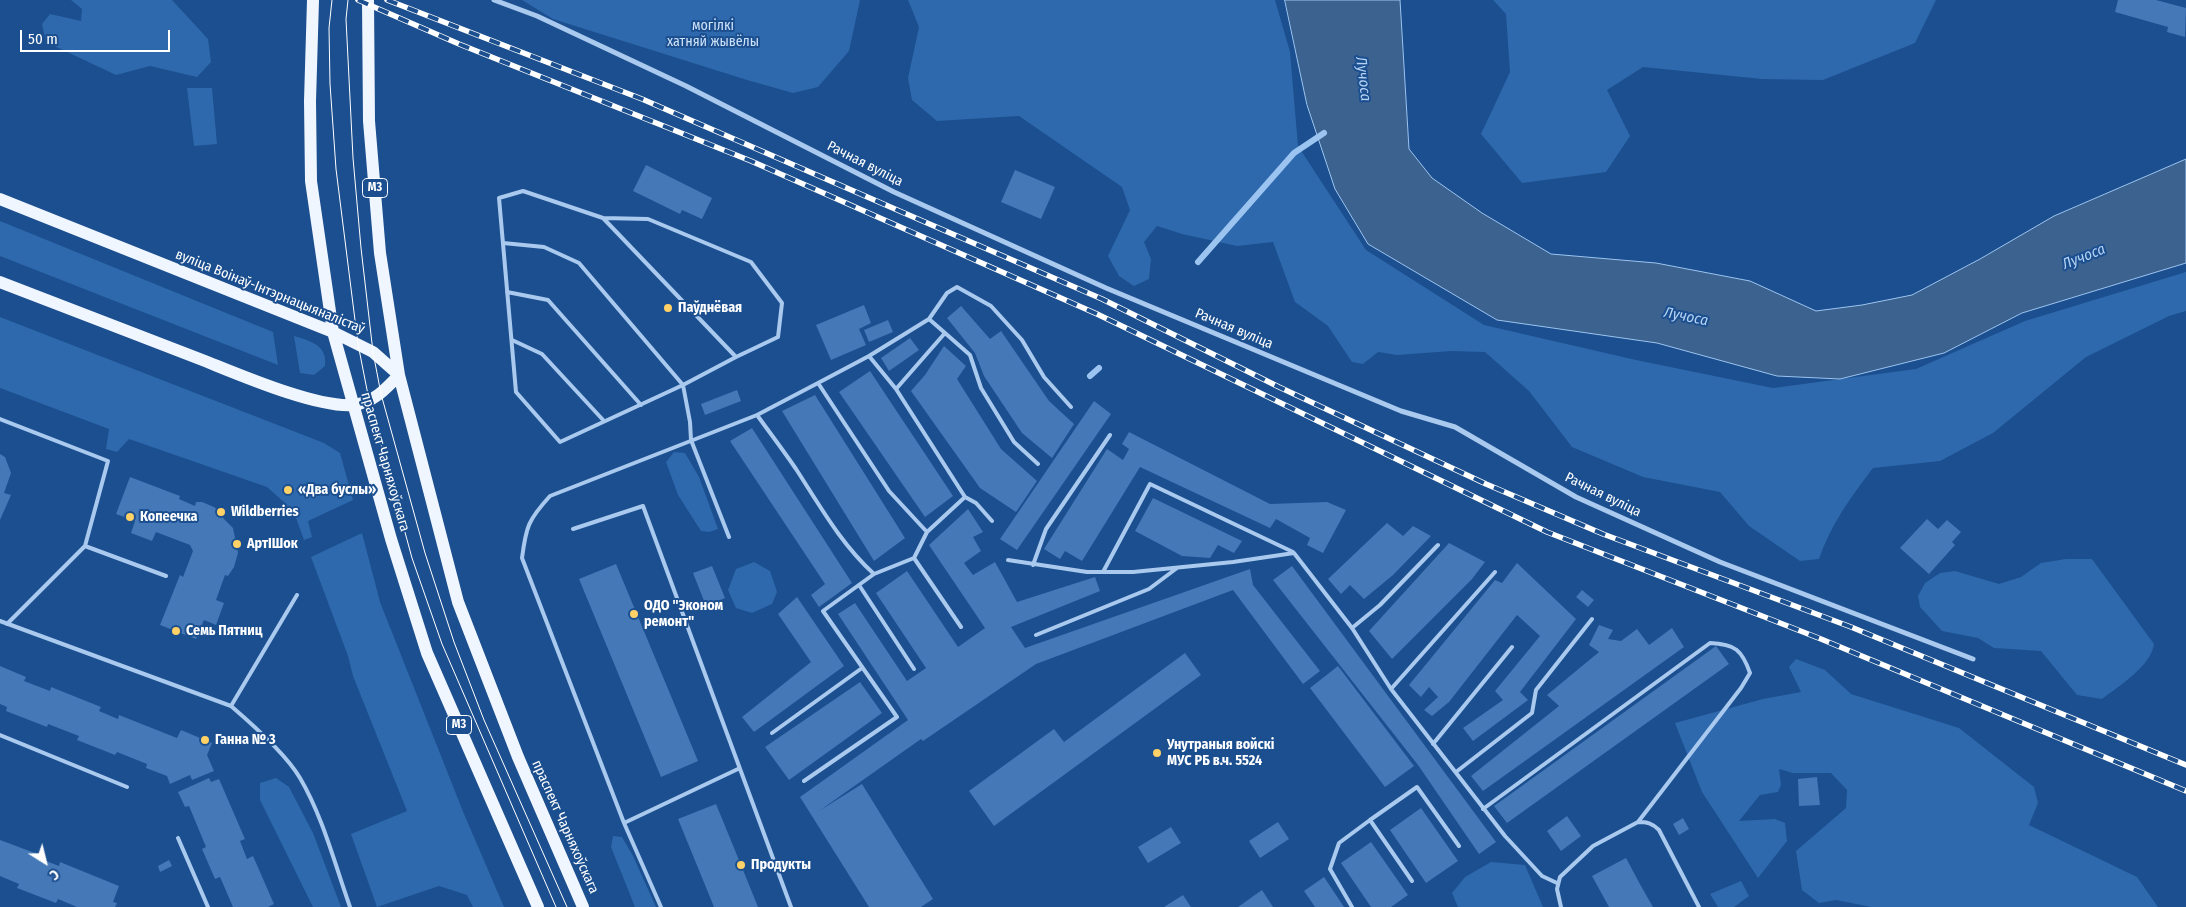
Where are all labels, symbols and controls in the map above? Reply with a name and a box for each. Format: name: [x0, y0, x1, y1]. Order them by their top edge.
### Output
park label: могілкі хатняй жывёлы: [667, 18, 759, 50]
scale bar: [22, 20, 172, 52]
text: 50 m: [28, 30, 58, 48]
water label: Лучоса: [1351, 56, 1375, 102]
street label: Рачная вуліца: [824, 138, 906, 190]
road number: М3: [362, 178, 388, 198]
water label: Лучоса: [2060, 240, 2108, 274]
street label: вуліца Воінаў-Інтэрнацыяналістаў: [173, 246, 367, 338]
place label: Паўднёвая: [678, 300, 742, 316]
marker: Паўднёвая: [662, 302, 674, 314]
water label: Лучоса: [1662, 304, 1710, 330]
street label: Рачная вуліца: [1193, 305, 1275, 353]
street label: праспект Чарняхоўскага: [357, 390, 413, 534]
street label: Рачная вуліца: [1562, 469, 1644, 521]
place label: «Два буслы»: [298, 482, 376, 498]
marker: «Два буслы»: [282, 484, 294, 496]
place label: Wildberries: [231, 504, 299, 520]
marker: Wildberries: [215, 506, 227, 518]
place label: Копеечка: [140, 509, 198, 525]
marker: Копеечка: [124, 511, 136, 523]
place label: АртIШок: [247, 536, 298, 552]
marker: АртIШок: [231, 538, 243, 550]
place label: ОДО "Эконом ремонт": [644, 598, 723, 630]
marker: ОДО "Эконом ремонт": [628, 608, 640, 620]
place label: Семь Пятниц: [186, 623, 262, 639]
marker: Семь Пятниц: [170, 625, 182, 637]
road number: М3: [446, 716, 472, 734]
place label: Ганна № 3: [215, 732, 276, 748]
marker: Ганна № 3: [199, 734, 211, 746]
place label: Унутраныя войскі МУС РБ в.ч. 5524: [1167, 737, 1274, 770]
marker: Унутраныя войскі МУС РБ в.ч. 5524: [1151, 747, 1163, 759]
street label: праспект Чарняхоўскага: [528, 758, 602, 896]
north arrow: [20, 837, 70, 887]
place label: Продукты: [751, 857, 811, 873]
marker: Продукты: [735, 859, 747, 871]
text: С: [46, 866, 62, 884]

